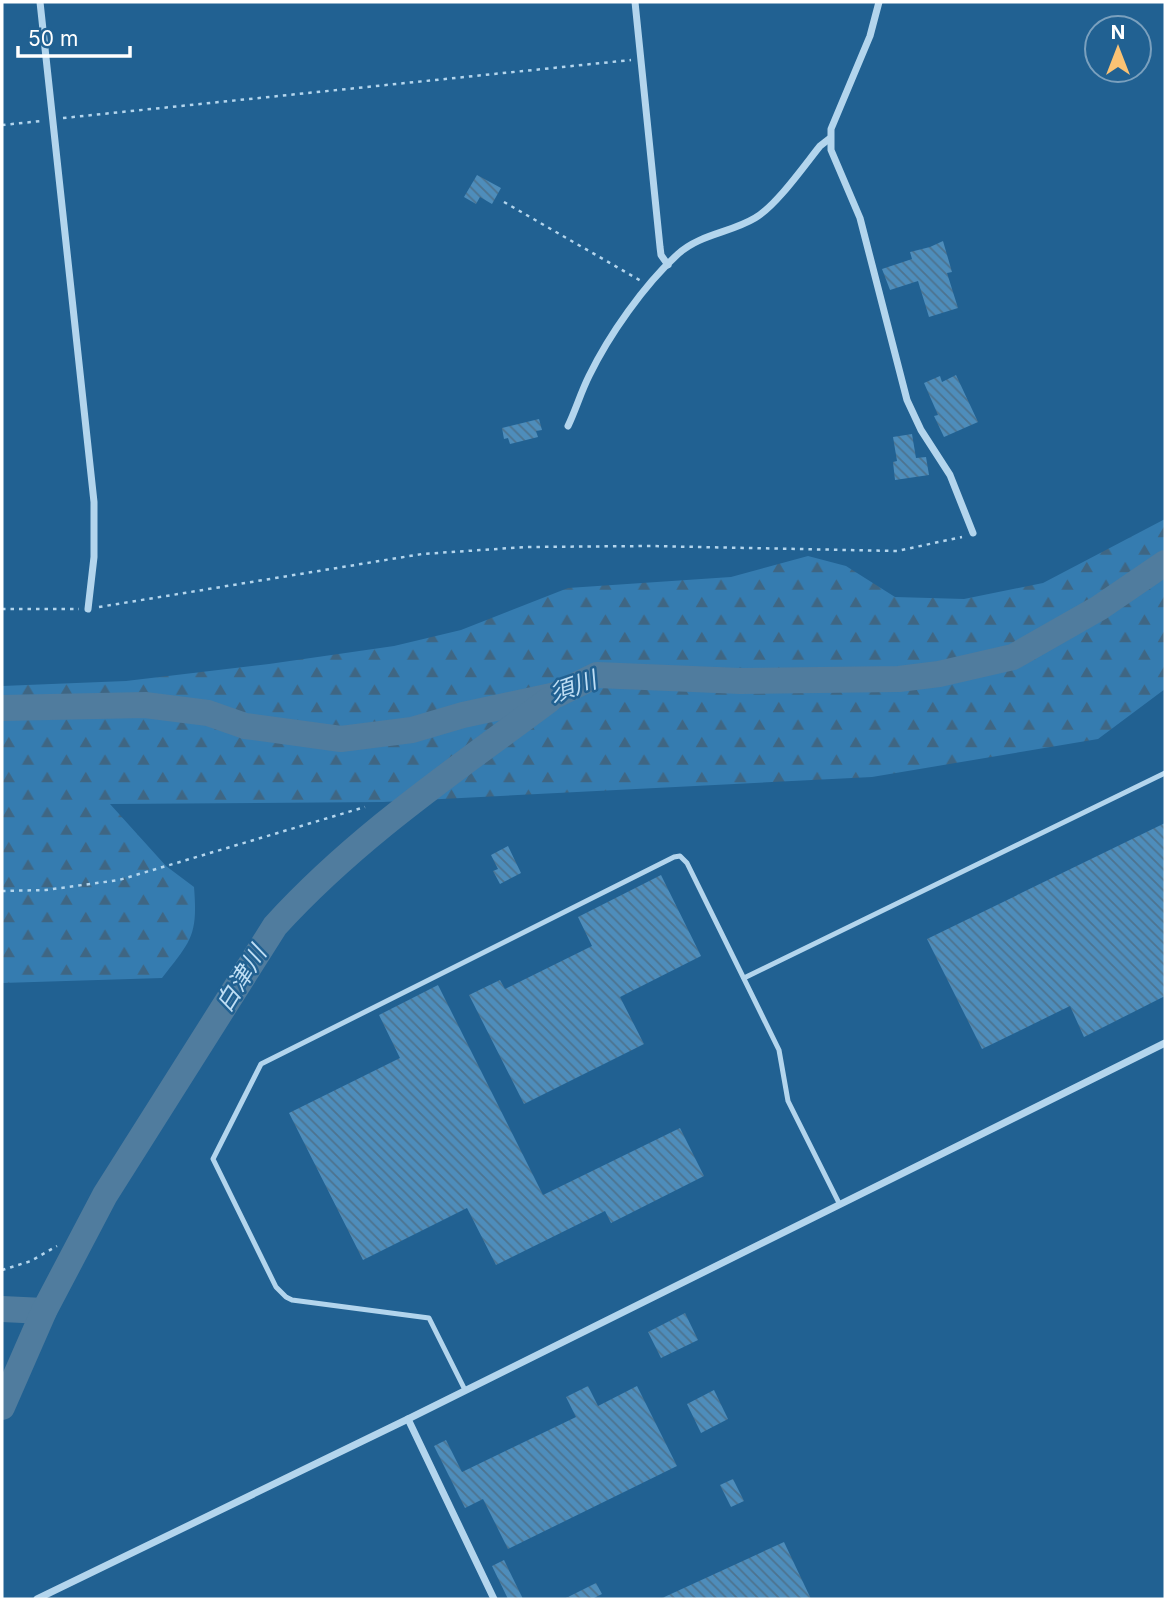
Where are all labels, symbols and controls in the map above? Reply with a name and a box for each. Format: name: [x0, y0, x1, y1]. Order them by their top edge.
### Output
scale bar: [18, 14, 130, 58]
north arrow: [1083, 14, 1153, 84]
text: N: [1111, 21, 1125, 44]
text: 50 m: [28, 26, 78, 51]
water label: 須川: [545, 664, 603, 708]
water label: 白津川: [209, 938, 274, 1017]

